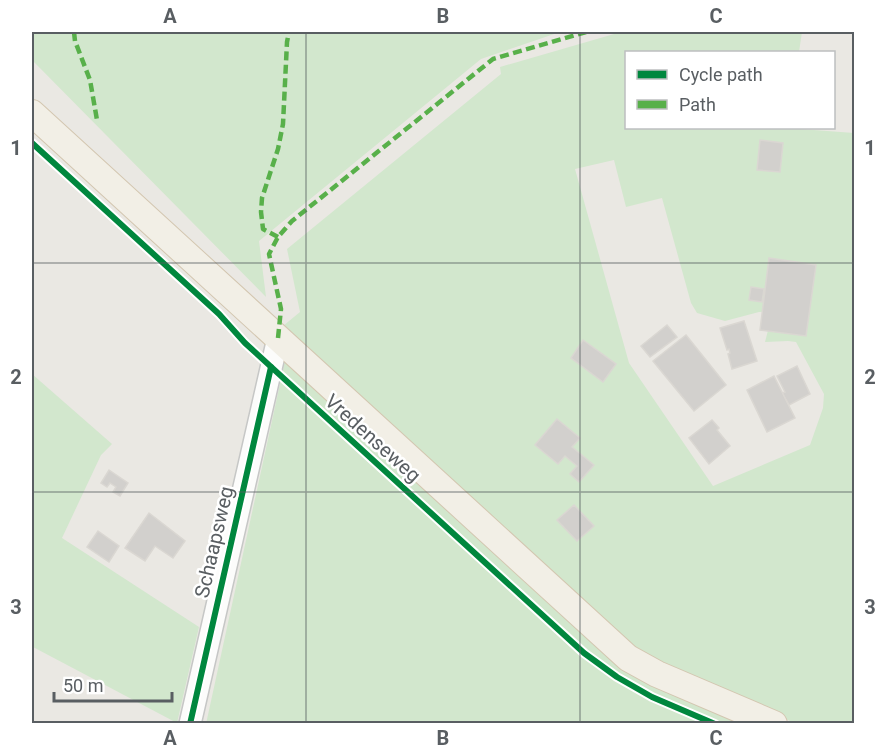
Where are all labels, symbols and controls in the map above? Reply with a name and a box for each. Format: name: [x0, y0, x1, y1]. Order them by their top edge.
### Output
text: A: [163, 4, 177, 28]
text: B: [437, 4, 449, 28]
text: C: [709, 4, 723, 28]
legend: [625, 51, 835, 129]
text: Cycle path: [679, 64, 763, 85]
text: Path: [679, 94, 716, 115]
text: 1: [10, 136, 22, 160]
text: 1: [864, 136, 876, 160]
text: 2: [10, 365, 22, 389]
text: 2: [864, 365, 876, 389]
street label: Vredenseweg: [320, 389, 426, 487]
street label: Schaapsweg: [190, 484, 238, 600]
text: 3: [10, 595, 22, 619]
text: 3: [864, 595, 876, 619]
scale bar: [54, 665, 172, 703]
text: 50 m: [63, 675, 103, 696]
text: A: [163, 726, 177, 750]
text: B: [437, 726, 449, 750]
text: C: [709, 726, 723, 750]

